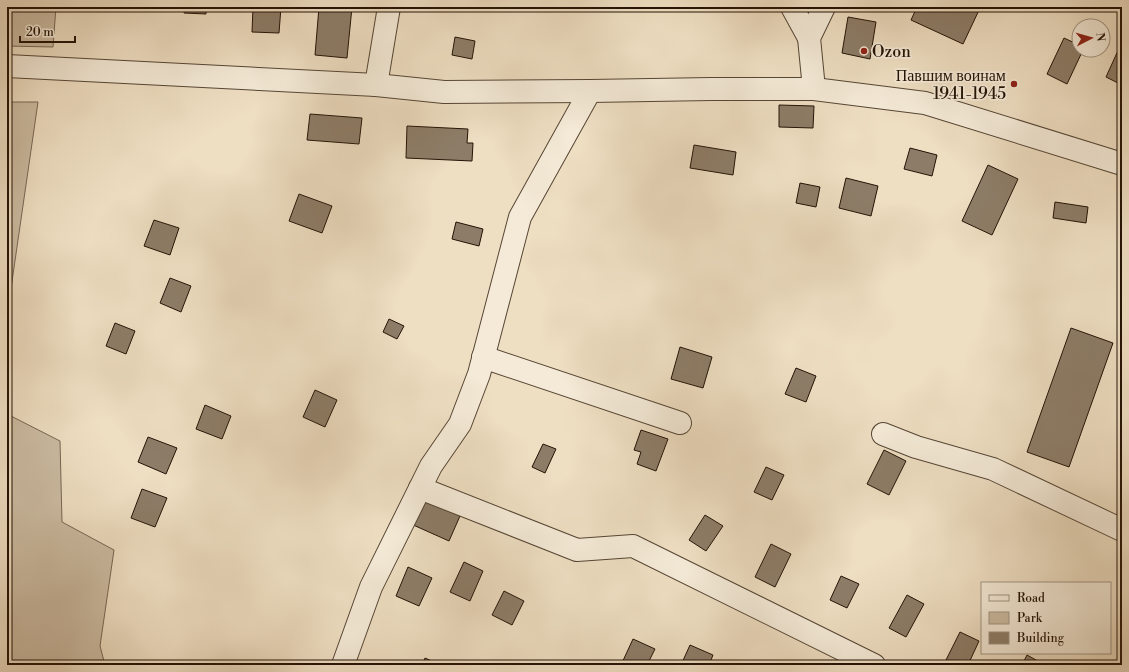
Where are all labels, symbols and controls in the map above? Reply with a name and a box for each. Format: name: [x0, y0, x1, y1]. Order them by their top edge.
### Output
scale bar: [20, 18, 75, 44]
north arrow: [1071, 18, 1111, 58]
text: 20 m: [26, 25, 54, 40]
text: N: [1093, 32, 1107, 42]
place label: Ozon: [872, 42, 911, 62]
marker: Ozon: [859, 46, 869, 56]
place label: Павшим воинам 1941-1945: [896, 66, 1006, 104]
marker: Павшим воинам 1941-1945: [1009, 79, 1019, 89]
legend: [981, 582, 1111, 654]
text: Road: [1017, 591, 1045, 606]
text: Park: [1017, 611, 1043, 626]
text: Building: [1016, 631, 1065, 646]

